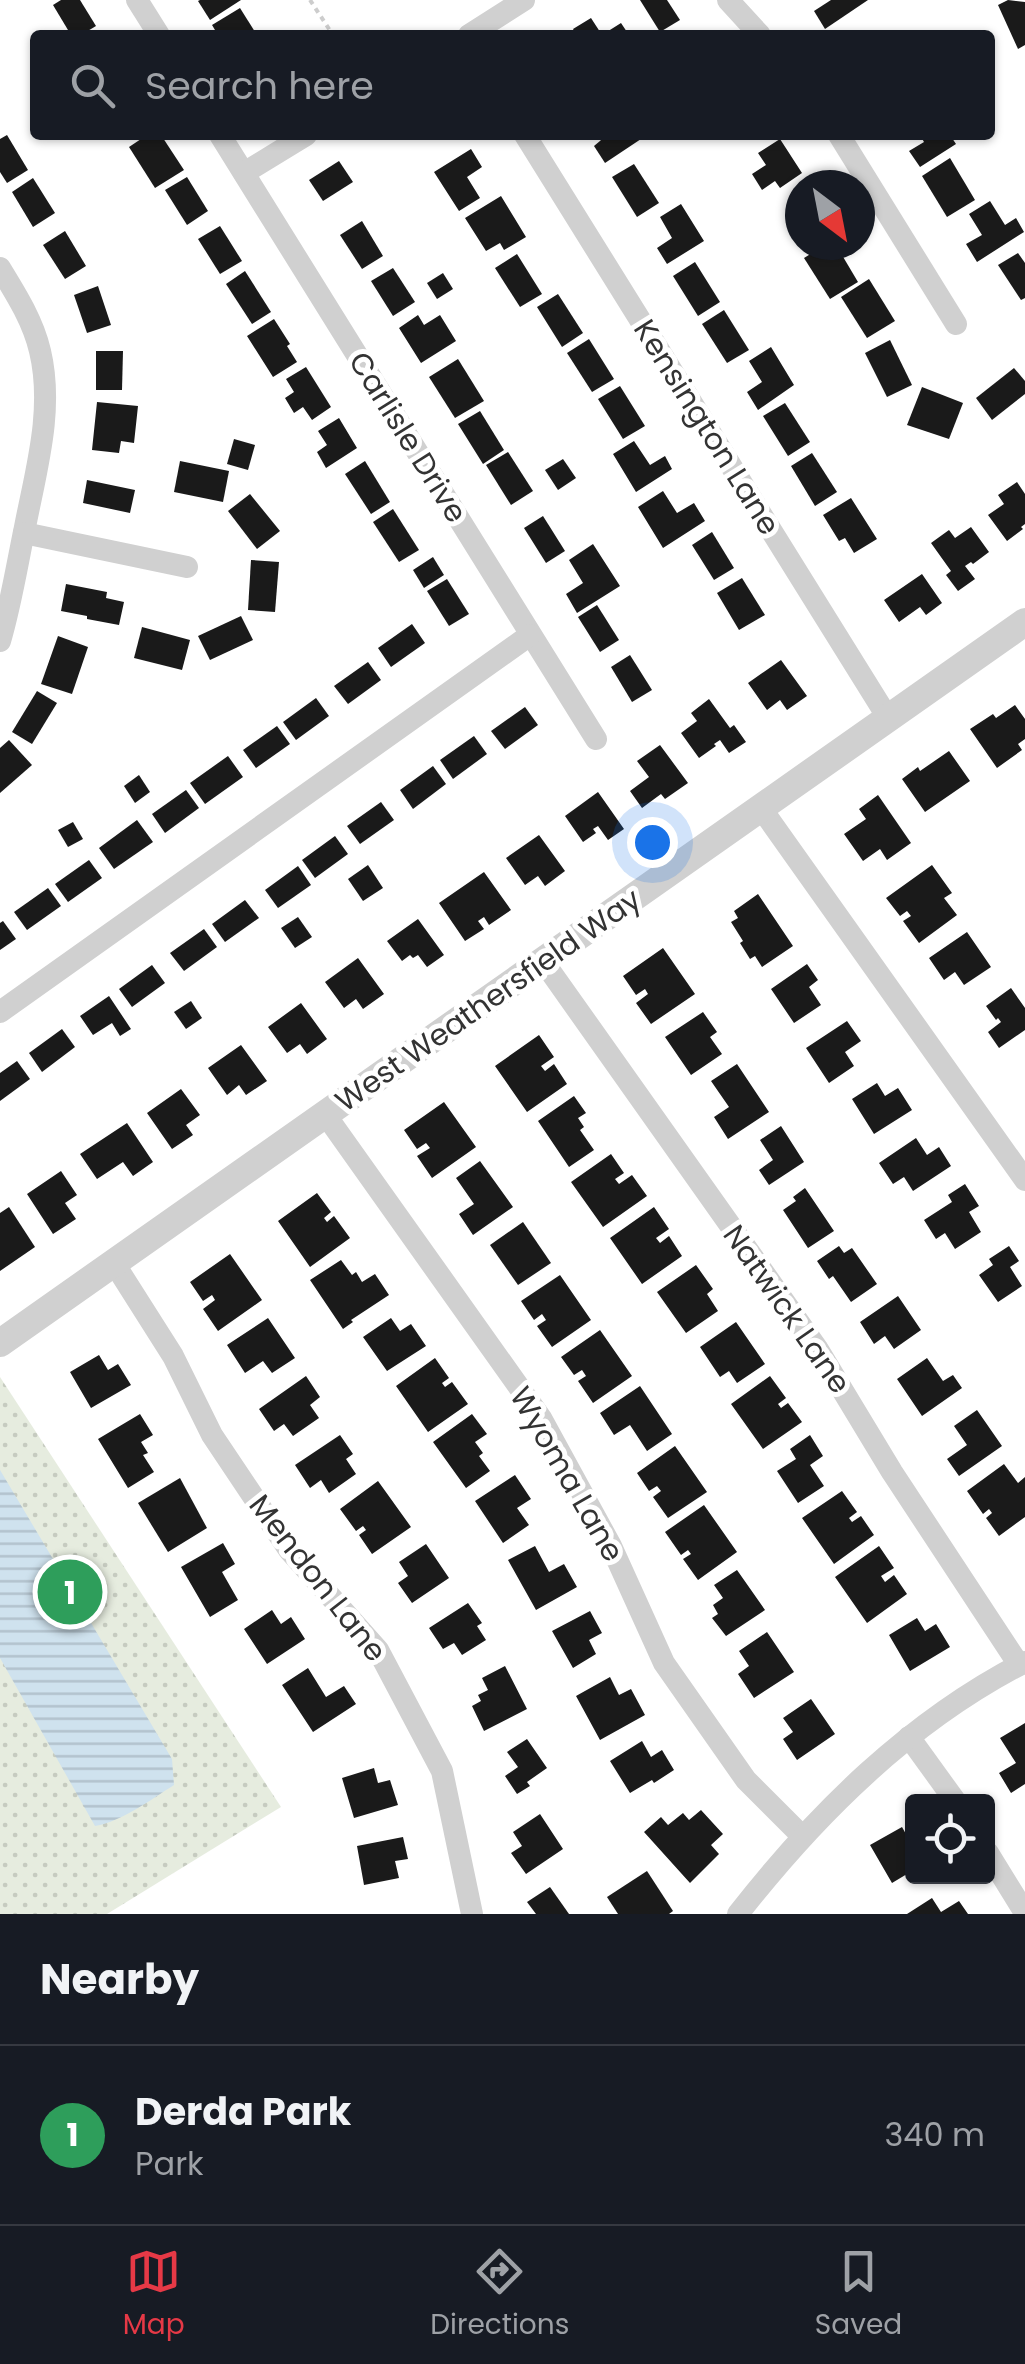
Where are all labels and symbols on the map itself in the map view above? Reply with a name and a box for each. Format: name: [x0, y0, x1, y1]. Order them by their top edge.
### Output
north arrow: [785, 170, 875, 260]
street label: Kensington Lane: [623, 311, 791, 543]
street label: Carlisle Drive: [338, 343, 478, 531]
your location: [627, 817, 678, 868]
street label: West Weathersfield Way: [327, 878, 650, 1122]
street label: Natwick Lane: [713, 1216, 861, 1402]
street label: Wyoma Lane: [499, 1379, 635, 1569]
street label: Mendon Lane: [239, 1485, 397, 1671]
pin: 1: [38, 1554, 102, 1630]

